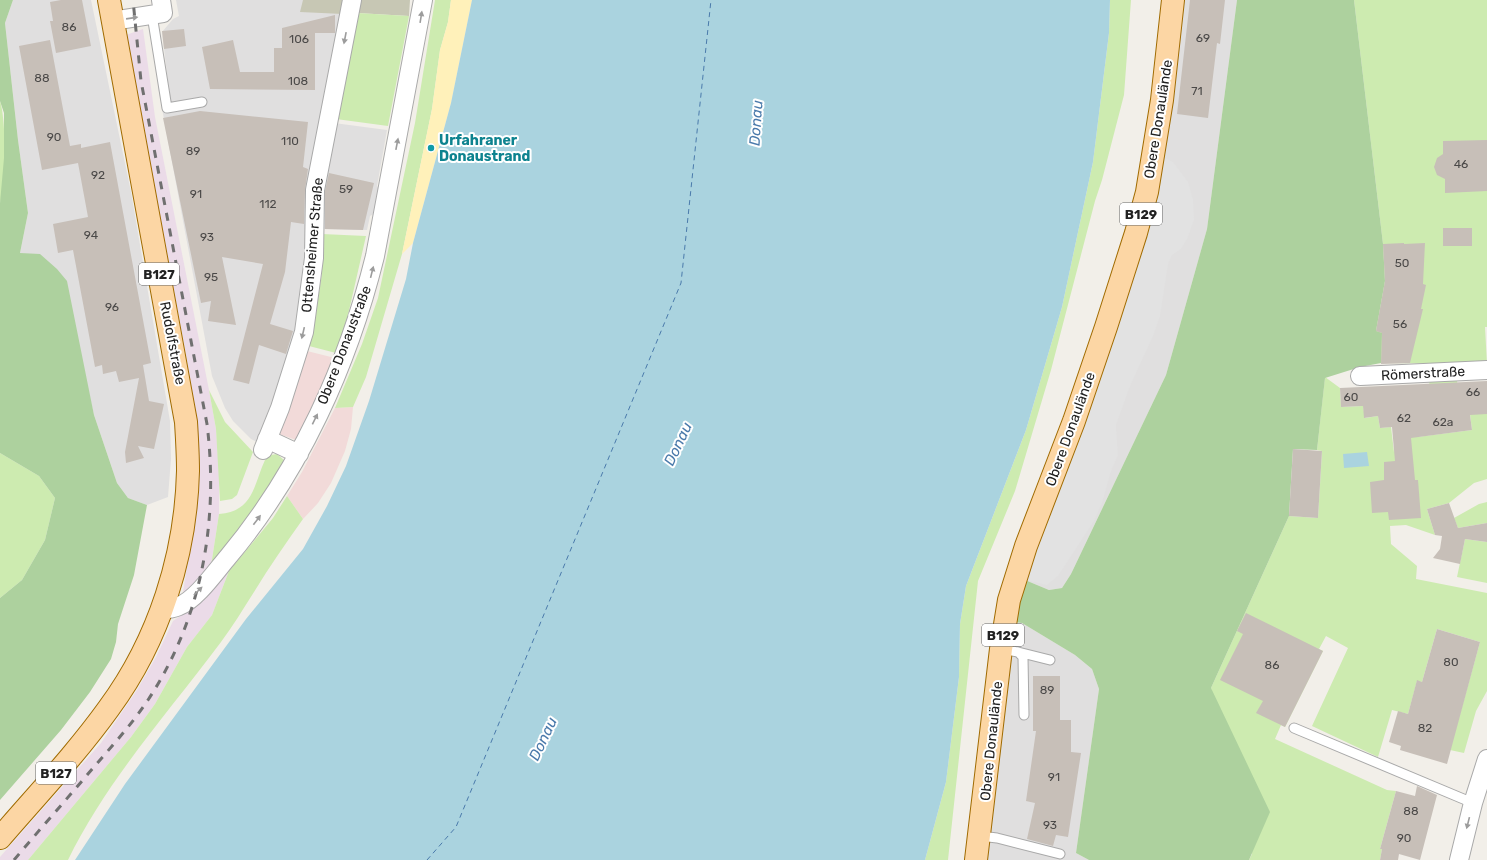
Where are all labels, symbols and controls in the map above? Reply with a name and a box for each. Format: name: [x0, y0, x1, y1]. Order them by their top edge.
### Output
one-way arrow: [418, 11, 424, 23]
one-way arrow: [126, 15, 138, 21]
house number: 86: [62, 20, 76, 34]
house number: 69: [1196, 31, 1210, 45]
house number: 106: [289, 32, 309, 46]
one-way arrow: [342, 32, 348, 45]
street label: Obere Donaulände: [1141, 58, 1176, 180]
house number: 88: [34, 71, 50, 85]
house number: 108: [288, 74, 308, 88]
house number: 71: [1191, 84, 1203, 98]
water label: Donau: [745, 100, 767, 146]
house number: 90: [47, 130, 61, 144]
place label: Urfahraner Donaustrand: [439, 132, 531, 165]
house number: 110: [281, 134, 299, 148]
one-way arrow: [394, 138, 400, 150]
marker: Urfahraner Donaustrand: [426, 143, 436, 153]
house number: 89: [186, 144, 200, 158]
house number: 46: [1454, 157, 1468, 171]
house number: 92: [91, 168, 105, 182]
street label: Ottensheimer Straße: [298, 177, 327, 313]
house number: 59: [339, 182, 353, 196]
house number: 91: [190, 187, 202, 201]
house number: 112: [259, 197, 277, 211]
road number: B129: [1120, 203, 1162, 225]
house number: 94: [84, 228, 99, 242]
house number: 93: [200, 230, 214, 244]
house number: 50: [1395, 256, 1409, 270]
road number: B127: [139, 263, 179, 285]
one-way arrow: [369, 266, 375, 278]
house number: 95: [204, 270, 218, 284]
street label: Obere Donaustraße: [314, 283, 375, 407]
house number: 96: [105, 300, 119, 314]
street label: Rudolfstraße: [156, 300, 189, 386]
house number: 56: [1393, 317, 1407, 331]
one-way arrow: [300, 326, 306, 339]
street label: Römerstraße: [1380, 363, 1466, 384]
street label: Obere Donaulände: [1042, 370, 1099, 489]
house number: 66: [1466, 385, 1480, 399]
house number: 60: [1344, 390, 1358, 404]
house number: 62: [1397, 411, 1411, 425]
one-way arrow: [312, 413, 319, 425]
house number: 62a: [1433, 415, 1453, 429]
water label: Donau: [660, 419, 696, 469]
one-way arrow: [253, 515, 261, 526]
one-way arrow: [193, 586, 203, 596]
road number: B129: [982, 624, 1024, 646]
house number: 80: [1443, 655, 1459, 669]
house number: 86: [1265, 658, 1279, 672]
street label: Obere Donaulände: [977, 680, 1006, 802]
house number: 89: [1040, 683, 1054, 697]
water label: Donau: [525, 714, 561, 764]
house number: 82: [1418, 721, 1432, 735]
road number: B127: [36, 762, 76, 784]
house number: 91: [1048, 770, 1060, 784]
house number: 88: [1403, 804, 1419, 818]
one-way arrow: [1465, 817, 1471, 829]
house number: 93: [1043, 818, 1057, 832]
house number: 90: [1397, 831, 1411, 845]

